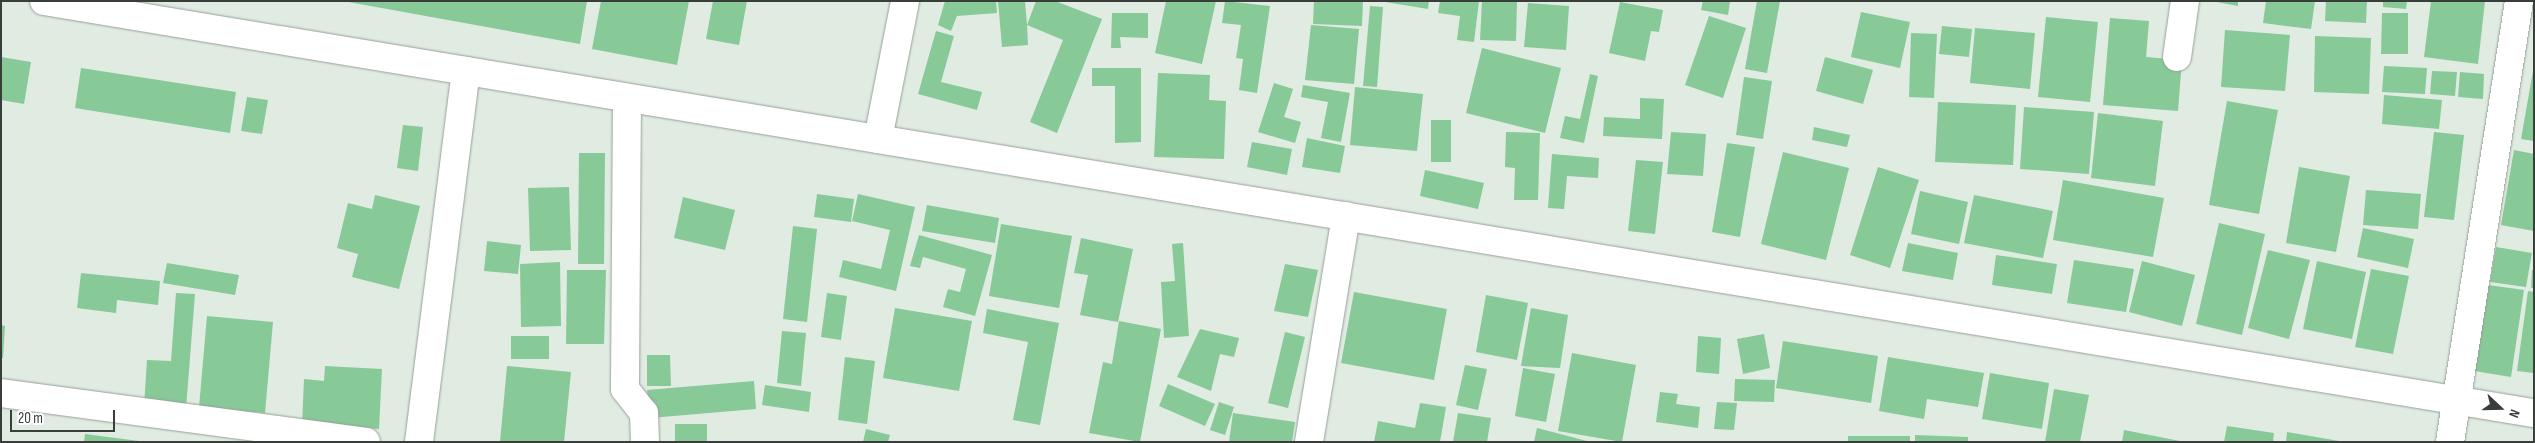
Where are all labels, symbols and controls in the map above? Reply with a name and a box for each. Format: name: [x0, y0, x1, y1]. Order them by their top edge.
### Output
north arrow: [2475, 383, 2525, 433]
scale bar: [12, 400, 118, 432]
text: N: [2505, 407, 2524, 420]
text: 20 m: [18, 409, 43, 428]

